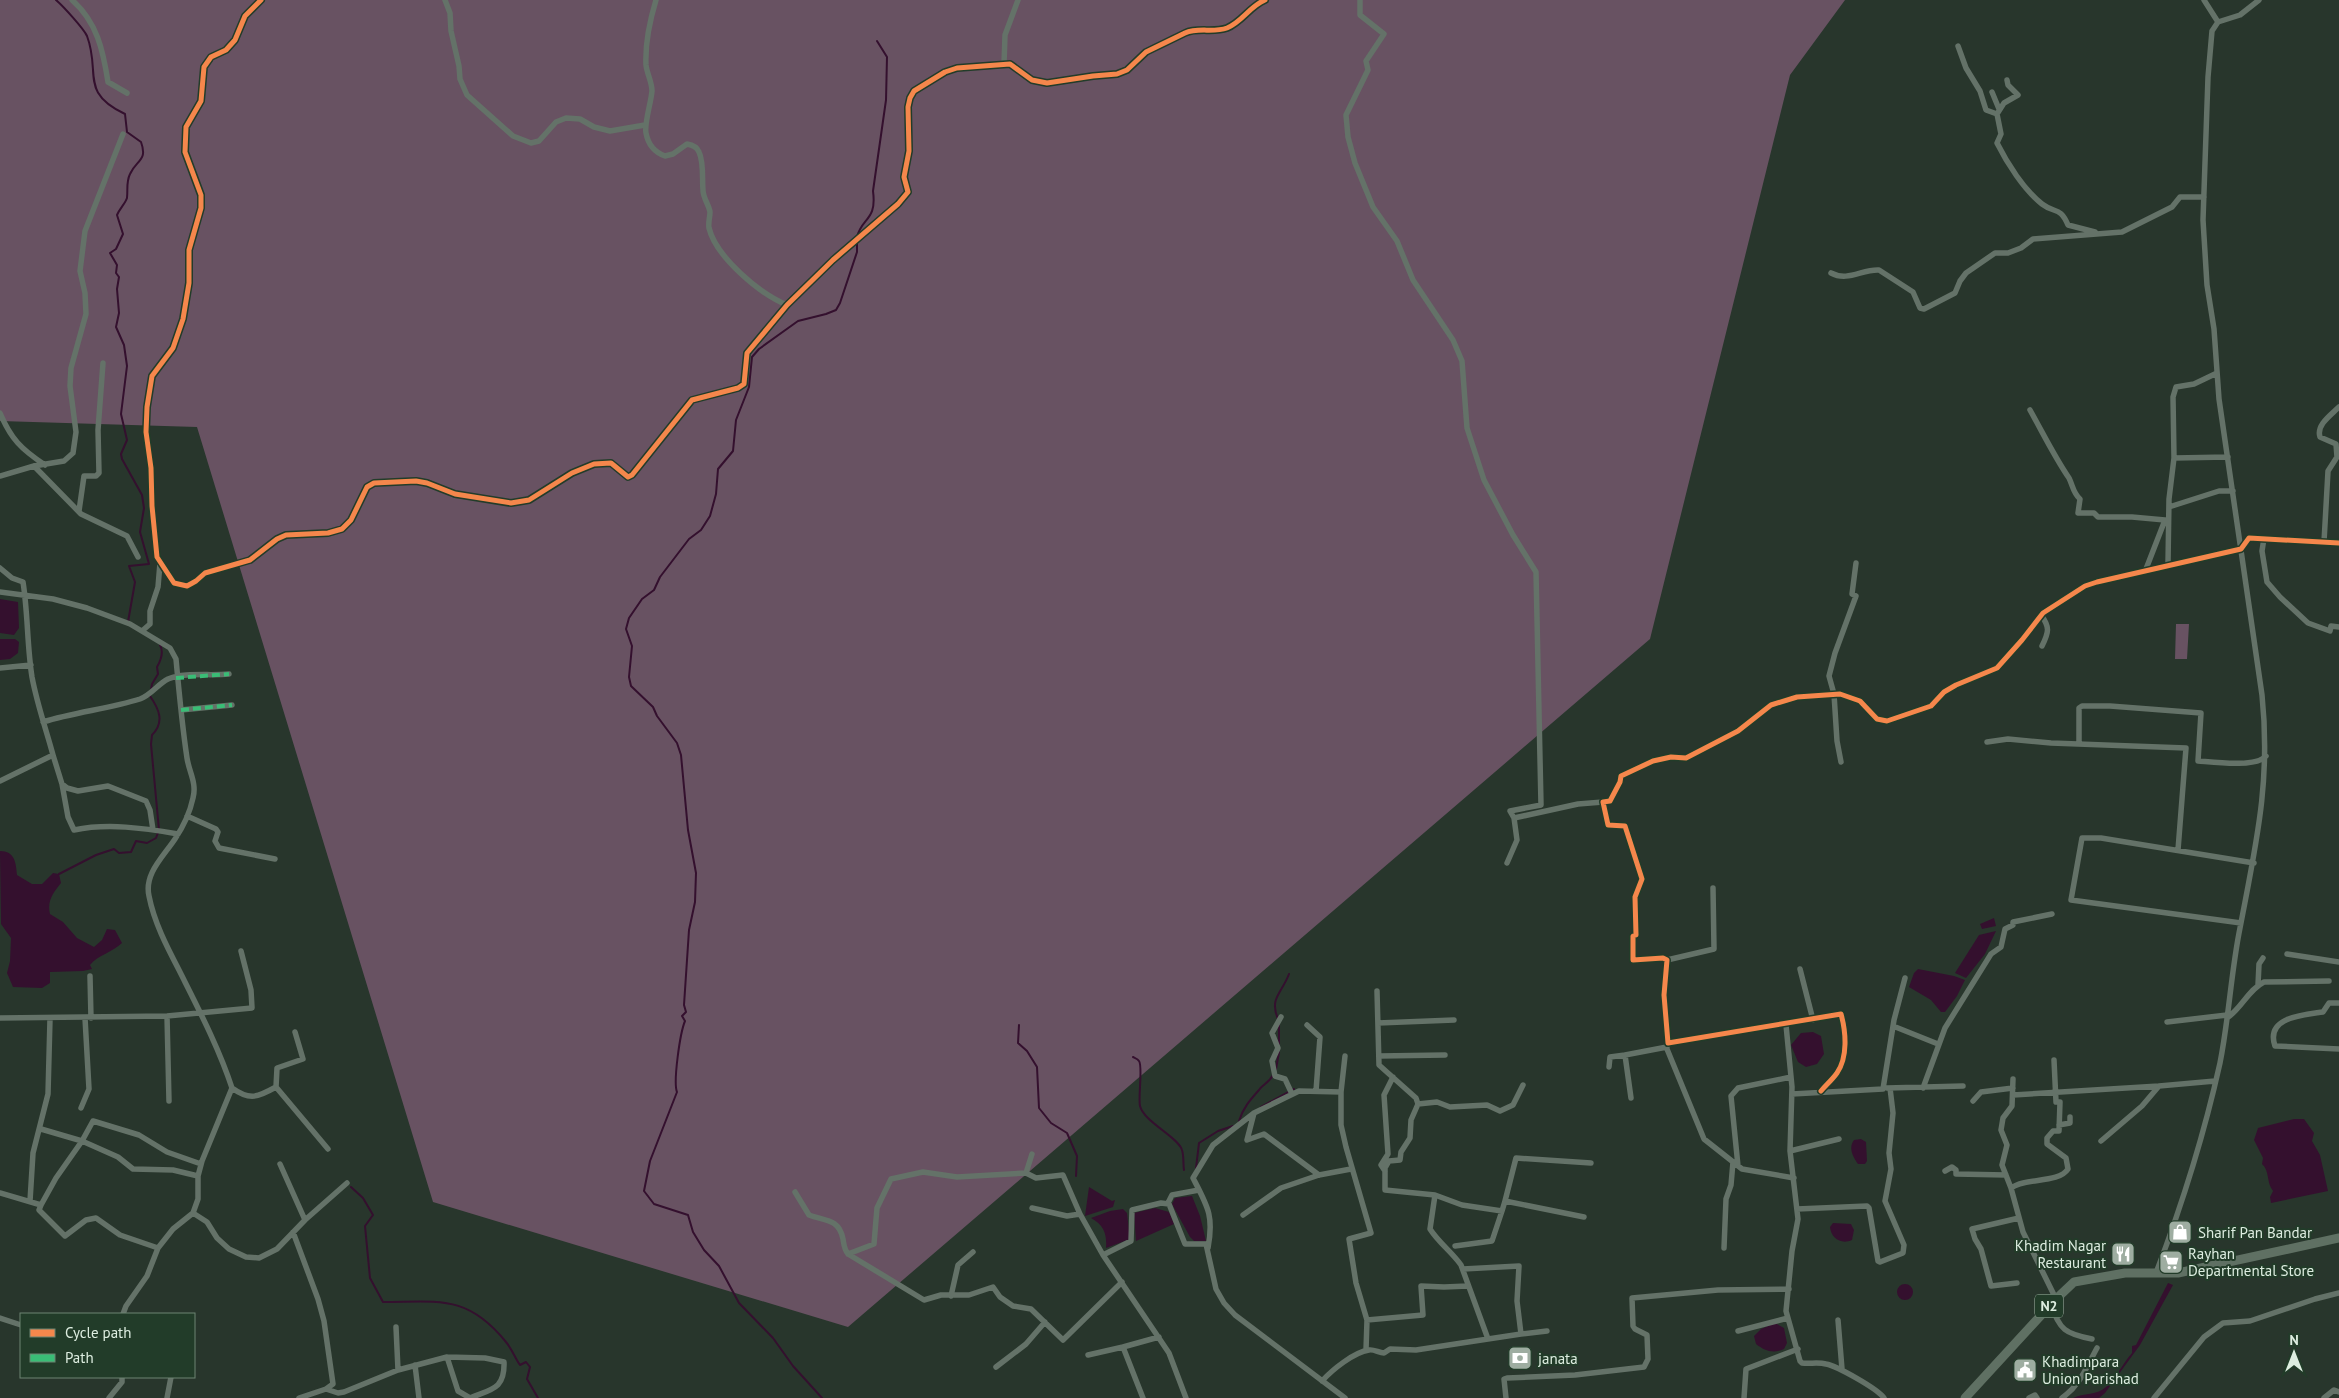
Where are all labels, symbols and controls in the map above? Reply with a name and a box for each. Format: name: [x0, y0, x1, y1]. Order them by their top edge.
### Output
shop icon: Sharif Pan Bandar: [2167, 1219, 2193, 1245]
place label: Sharif Pan Bandar: [2198, 1223, 2312, 1242]
place label: Khadim Nagar Restaurant: [2015, 1236, 2106, 1272]
restaurant icon: Khadim Nagar Restaurant: [2110, 1241, 2136, 1267]
place label: Rayhan Departmental Store: [2188, 1244, 2314, 1280]
supermarket icon: Rayhan Departmental Store: [2158, 1249, 2184, 1275]
road number: N2: [2035, 1294, 2063, 1318]
legend: [20, 1313, 195, 1378]
text: Cycle path: [65, 1323, 131, 1342]
north arrow: [2269, 1328, 2319, 1378]
text: N: [2289, 1331, 2299, 1349]
bank icon: janata: [1507, 1345, 1533, 1371]
text: Path: [65, 1348, 94, 1367]
place label: janata: [1538, 1349, 1578, 1368]
place label: Khadimpara Union Parishad: [2042, 1352, 2139, 1388]
public building icon: Khadimpara Union Parishad: [2012, 1357, 2038, 1383]

